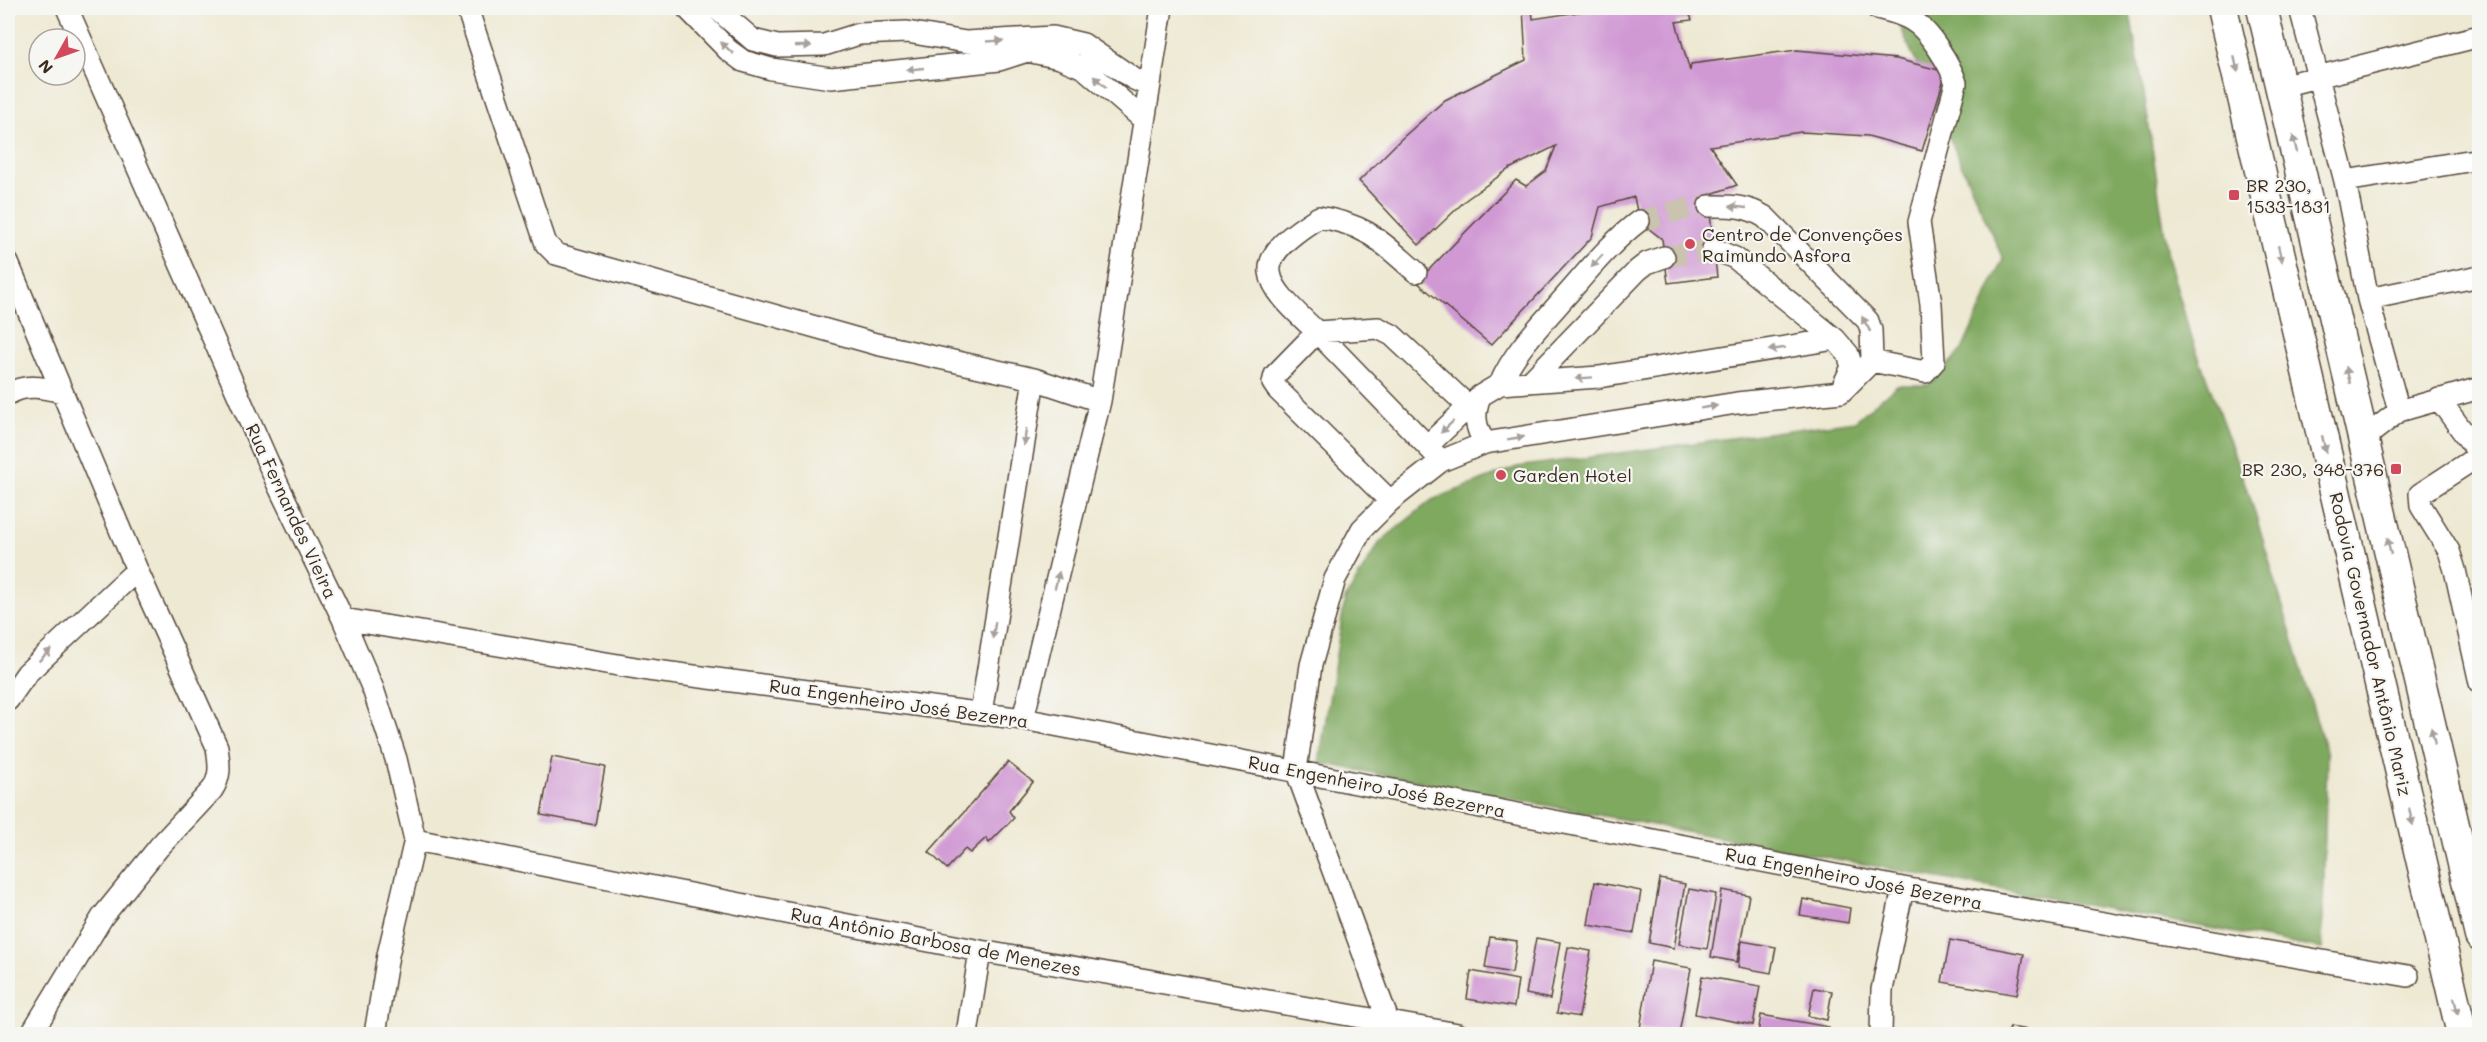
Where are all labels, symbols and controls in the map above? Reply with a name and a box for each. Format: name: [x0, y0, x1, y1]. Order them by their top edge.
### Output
north arrow: [27, 27, 87, 87]
one-way arrow: [986, 36, 1005, 46]
one-way arrow: [719, 41, 734, 55]
one-way arrow: [794, 41, 813, 50]
one-way arrow: [2231, 55, 2241, 74]
text: N: [33, 56, 57, 78]
one-way arrow: [905, 64, 924, 74]
one-way arrow: [1093, 76, 1108, 89]
one-way arrow: [2289, 135, 2299, 153]
place label: BR 230, 1533-1831: [2246, 173, 2331, 218]
marker: BR 230, 1533-1831: [2227, 188, 2241, 202]
one-way arrow: [1728, 202, 1747, 212]
place label: Centro de Convenções Raimundo Asfora: [1702, 222, 1903, 267]
marker: Centro de Convenções Raimundo Asfora: [1683, 237, 1697, 251]
one-way arrow: [2276, 245, 2285, 264]
one-way arrow: [1591, 253, 1604, 268]
one-way arrow: [1861, 315, 1871, 332]
one-way arrow: [1767, 344, 1786, 353]
one-way arrow: [2343, 365, 2352, 384]
one-way arrow: [1575, 374, 1594, 383]
one-way arrow: [1699, 403, 1718, 412]
street label: Rua Fernandes Vieira: [241, 419, 343, 603]
one-way arrow: [1440, 420, 1455, 433]
one-way arrow: [1020, 428, 1029, 447]
one-way arrow: [1507, 434, 1526, 443]
one-way arrow: [2320, 435, 2330, 453]
place label: BR 230, 348-376: [2242, 457, 2384, 481]
marker: BR 230, 348-376: [2389, 462, 2403, 476]
place label: Garden Hotel: [1513, 463, 1632, 487]
marker: Garden Hotel: [1494, 468, 1508, 482]
street label: Rodovia Governador Antônio Mariz: [2324, 490, 2418, 798]
one-way arrow: [2383, 536, 2393, 555]
one-way arrow: [1052, 571, 1062, 589]
one-way arrow: [990, 620, 999, 639]
one-way arrow: [38, 649, 52, 663]
street label: Rua Engenheiro José Bezerra: [768, 673, 1030, 733]
one-way arrow: [2428, 726, 2437, 745]
street label: Rua Engenheiro José Bezerra: [1246, 749, 1508, 823]
one-way arrow: [2407, 807, 2417, 826]
street label: Rua Engenheiro José Bezerra: [1723, 841, 1985, 915]
street label: Rua Antônio Barbosa de Menezes: [789, 901, 1083, 981]
one-way arrow: [2451, 997, 2461, 1016]

